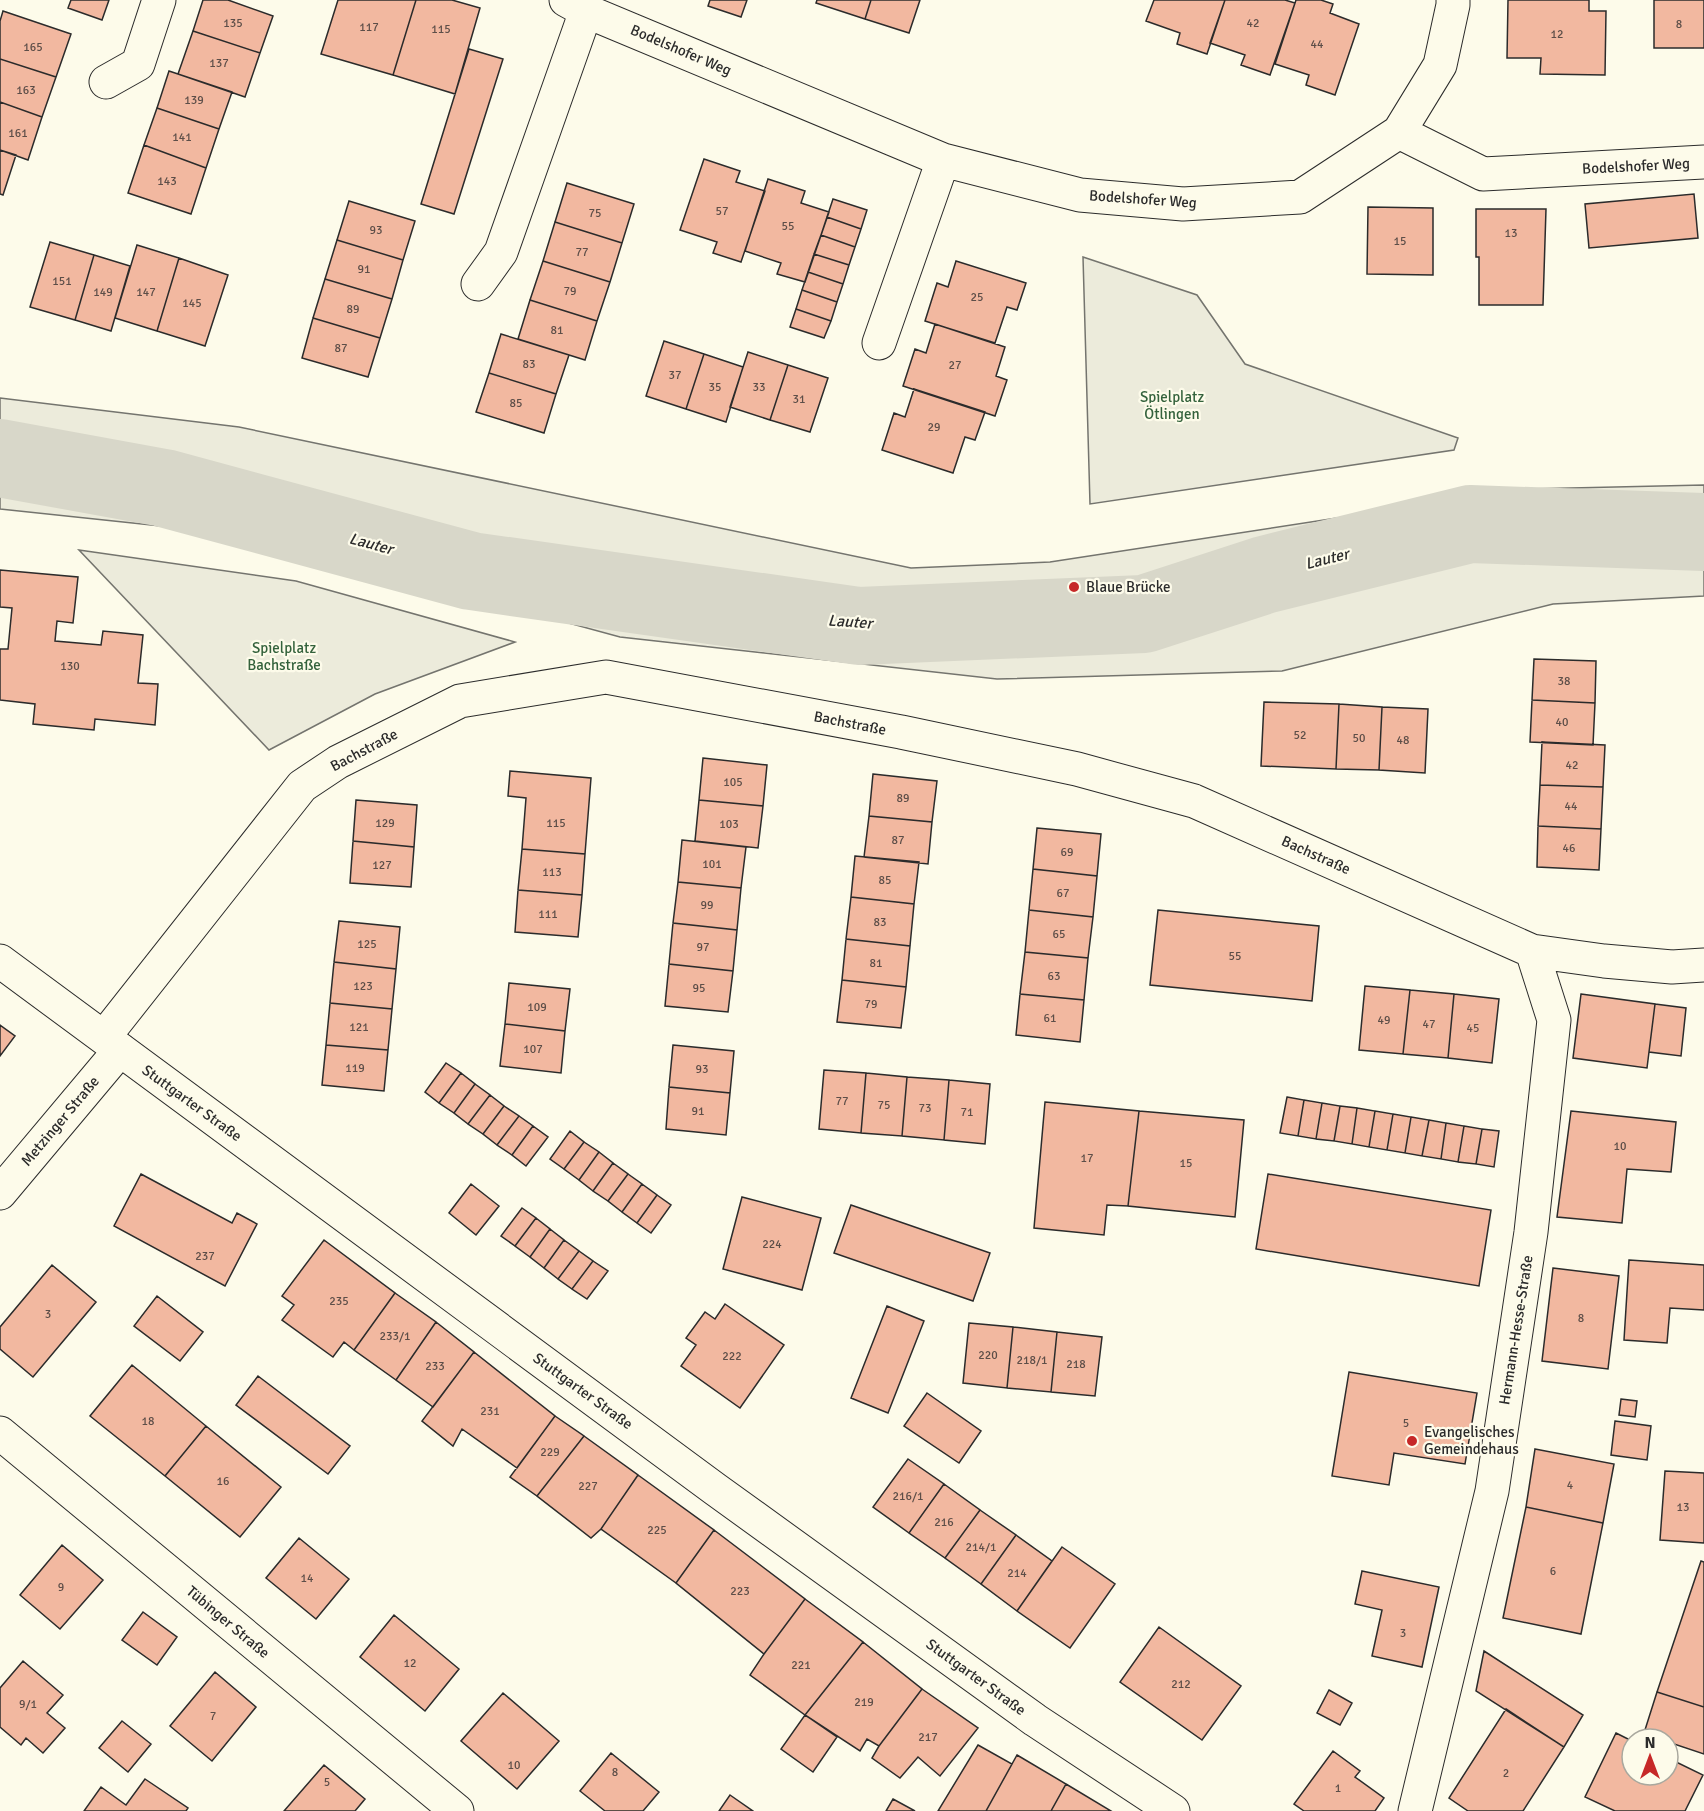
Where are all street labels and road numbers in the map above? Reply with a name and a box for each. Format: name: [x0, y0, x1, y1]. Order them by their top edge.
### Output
street label: Bodelshofer Weg: [628, 21, 734, 79]
street label: Bodelshofer Weg: [1582, 154, 1690, 178]
street label: Bodelshofer Weg: [1089, 186, 1198, 212]
street label: Bachstraße: [812, 707, 888, 739]
street label: Bachstraße: [327, 725, 401, 775]
street label: Bachstraße: [1279, 832, 1353, 878]
street label: Stuttgarter Straße: [139, 1061, 245, 1145]
street label: Metzinger Straße: [17, 1072, 103, 1170]
street label: Hermann-Hesse-Straße: [1495, 1254, 1537, 1406]
street label: Stuttgarter Straße: [530, 1349, 636, 1433]
street label: Tübinger Straße: [183, 1582, 273, 1662]
street label: Stuttgarter Straße: [923, 1635, 1029, 1719]

